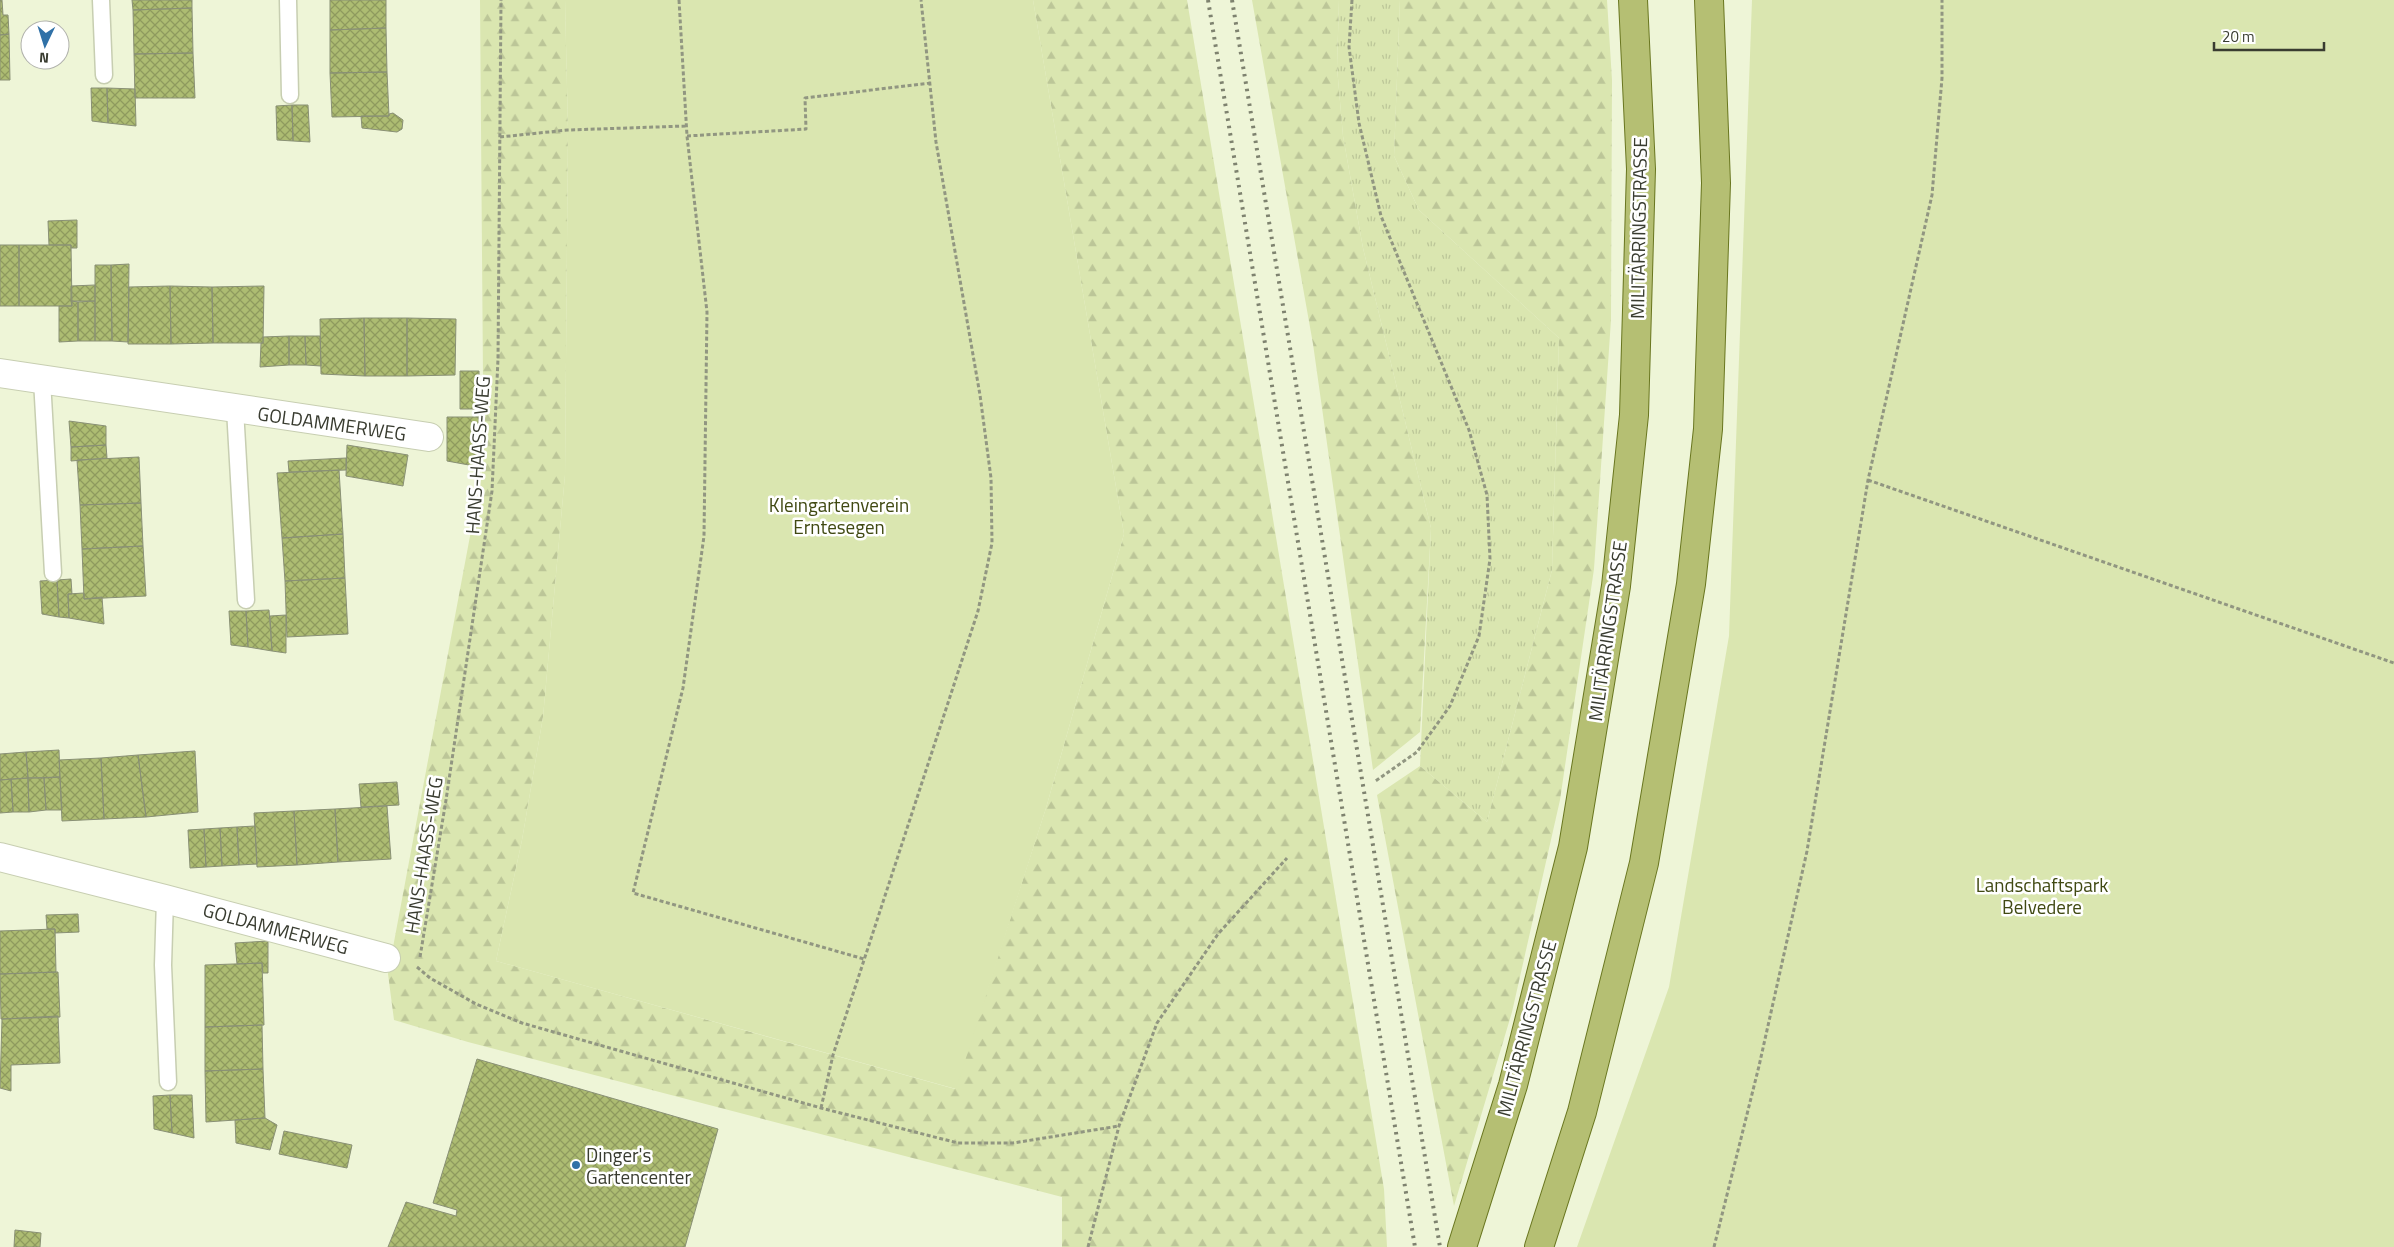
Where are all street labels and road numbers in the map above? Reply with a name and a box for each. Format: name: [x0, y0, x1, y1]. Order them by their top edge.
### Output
street label: MILITÄRRINGSTRASSE: [1622, 137, 1654, 319]
street label: HANS-HAASS-WEG: [457, 375, 497, 535]
street label: GOLDAMMERWEG: [256, 398, 408, 448]
street label: MILITÄRRINGSTRASSE: [1580, 539, 1634, 723]
street label: HANS-HAASS-WEG: [396, 775, 450, 935]
street label: GOLDAMMERWEG: [200, 895, 352, 961]
street label: MILITÄRRINGSTRASSE: [1488, 937, 1564, 1119]

